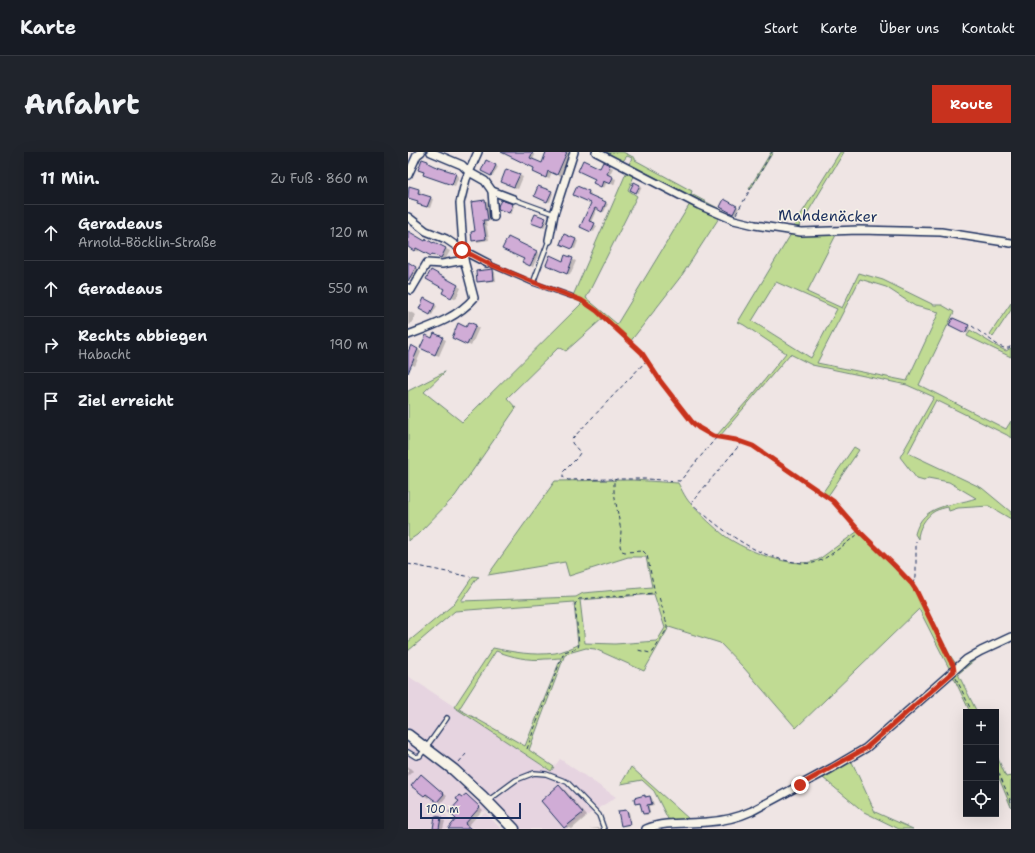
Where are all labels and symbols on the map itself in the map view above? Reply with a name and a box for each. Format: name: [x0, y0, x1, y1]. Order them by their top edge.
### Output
street label: Mahdenäcker: [778, 205, 878, 227]
route start: [453, 241, 471, 259]
route end: [791, 776, 809, 794]
scale bar: [420, 801, 521, 820]

